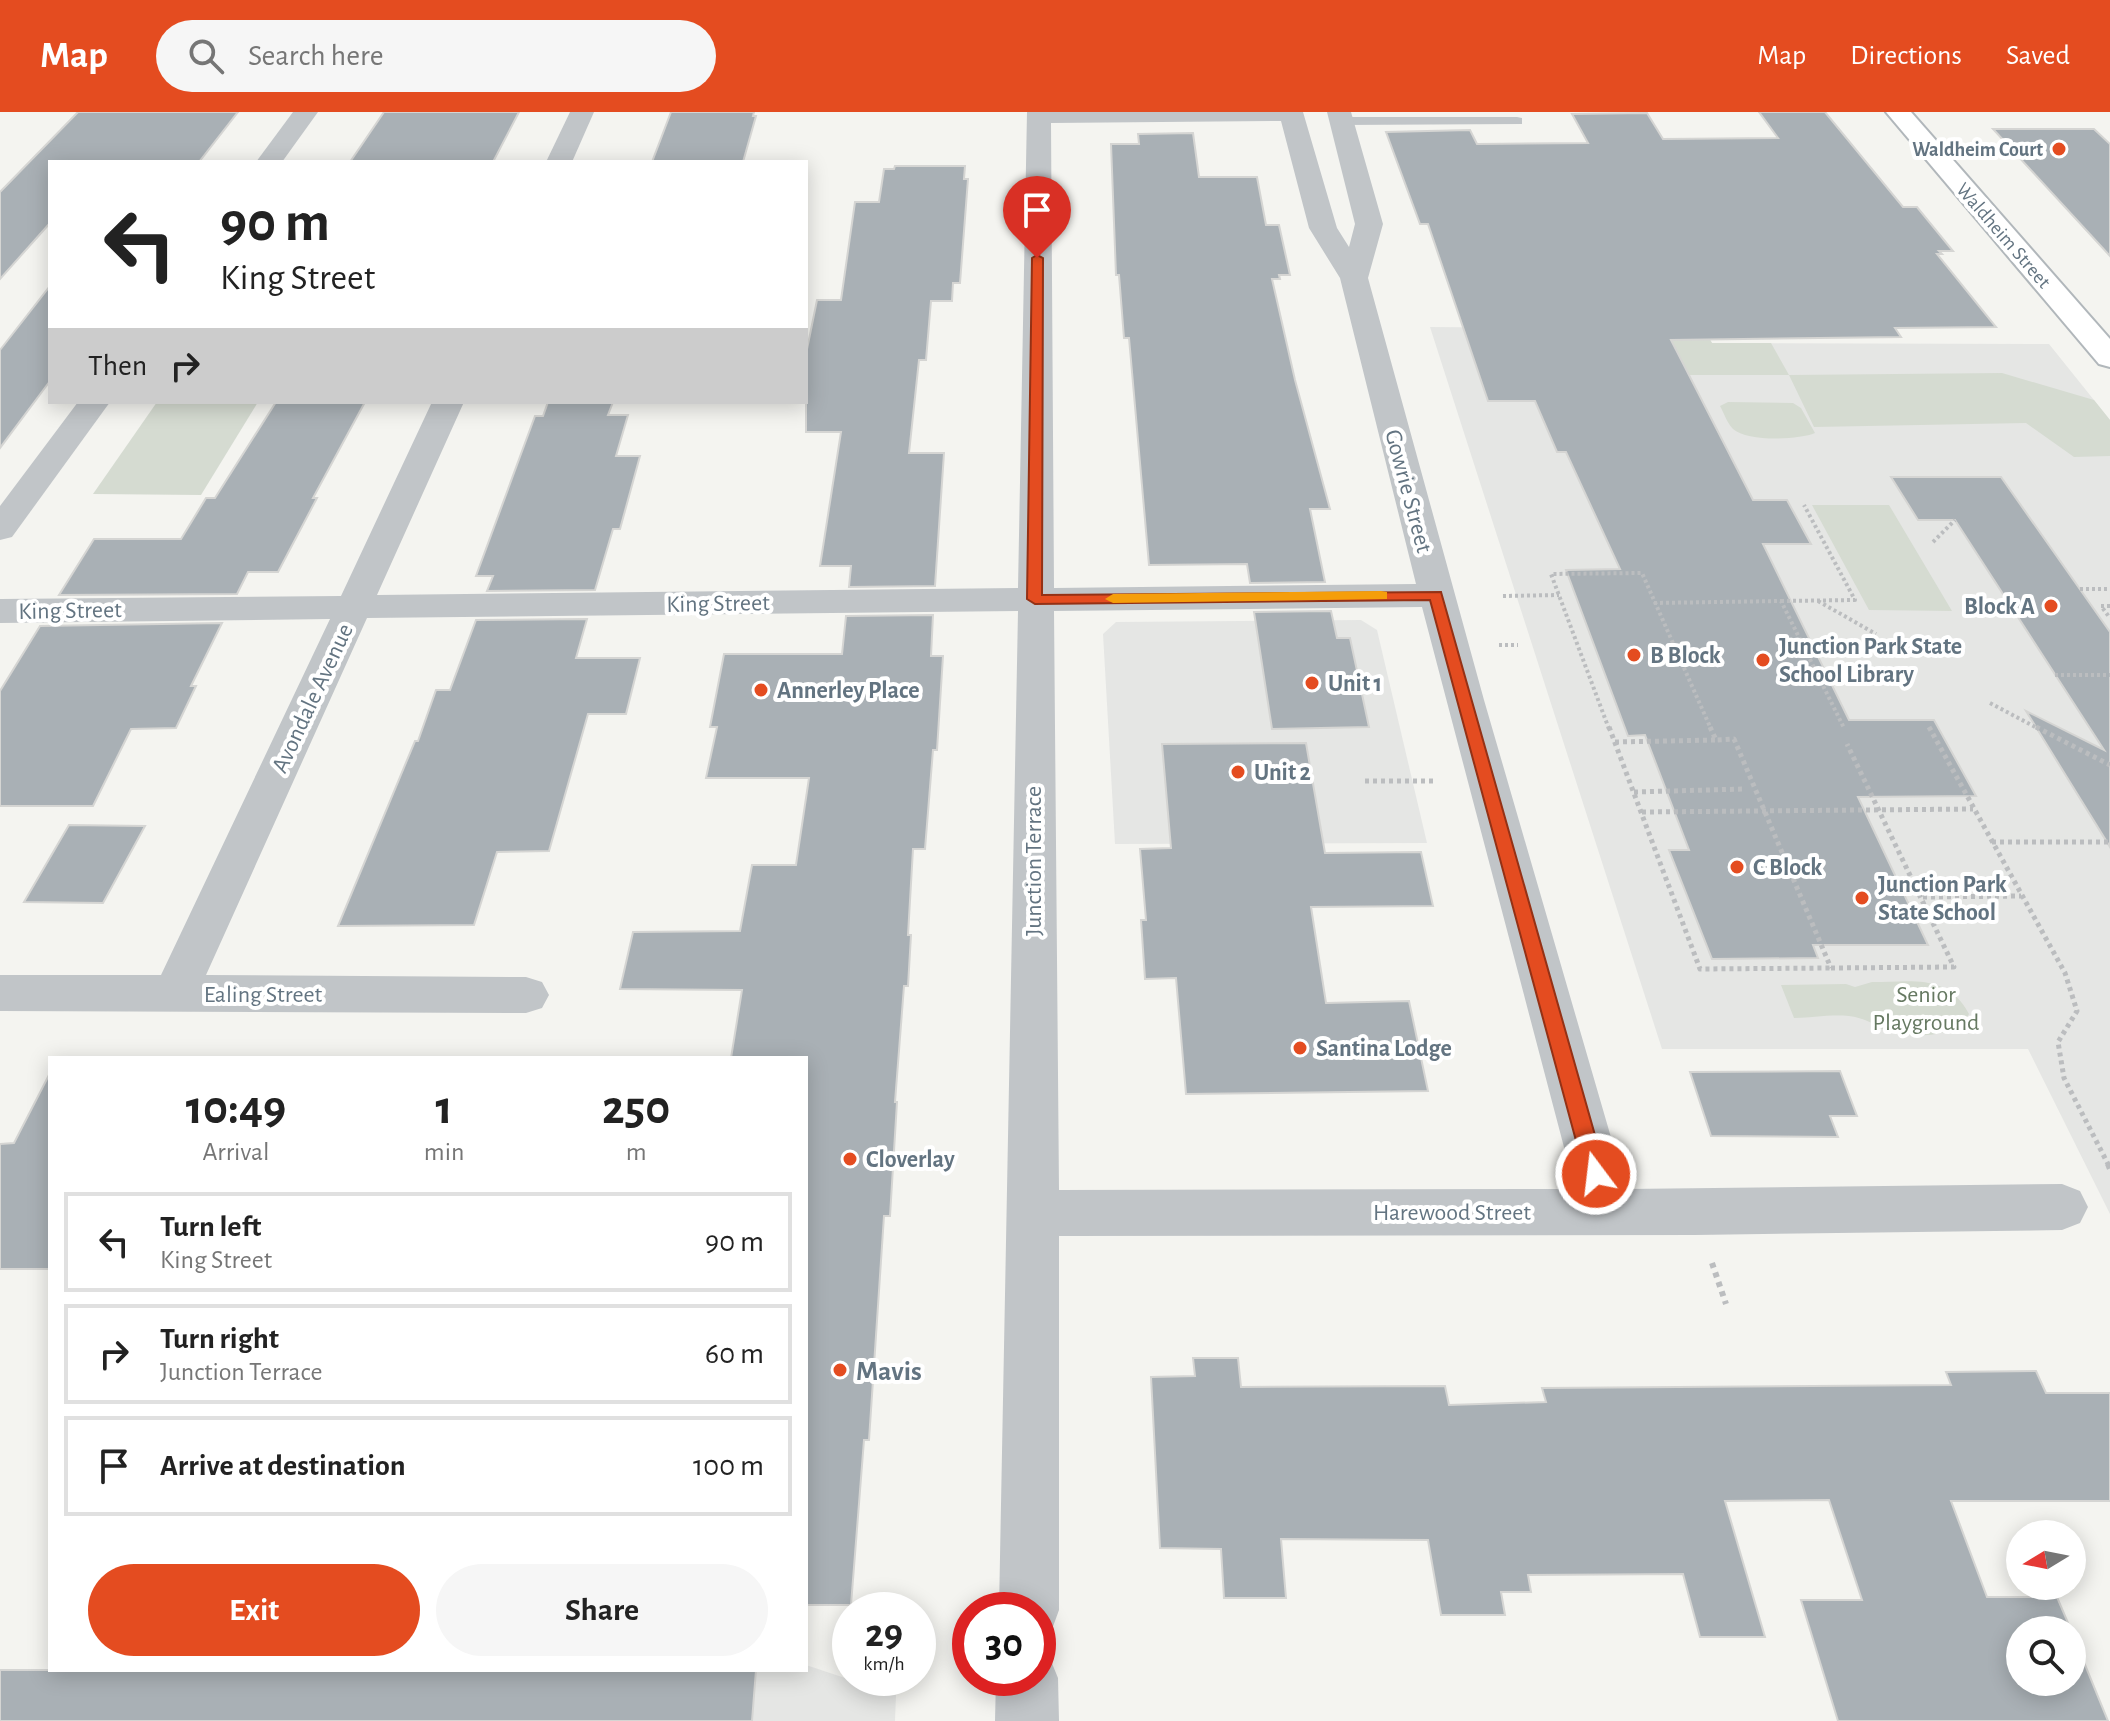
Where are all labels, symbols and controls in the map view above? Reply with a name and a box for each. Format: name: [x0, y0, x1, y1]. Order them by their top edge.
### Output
search box: [156, 20, 716, 92]
icon: search: [184, 34, 228, 78]
text: Map: [40, 37, 108, 75]
text: Search here: [248, 41, 384, 71]
text: Map: [1757, 42, 1806, 70]
text: Directions: [1850, 42, 1962, 70]
text: Saved: [2006, 42, 2070, 70]
place label: Waldheim Court: [1912, 140, 2043, 160]
marker: Waldheim Court: [2050, 140, 2068, 158]
pin: [1003, 176, 1071, 258]
street label: Waldheim Street: [1952, 179, 2055, 293]
icon: arrive: [1015, 188, 1059, 232]
icon: left: [88, 192, 192, 296]
text: 90 m: [220, 195, 330, 251]
text: King Street: [220, 260, 375, 296]
icon: right: [163, 344, 207, 388]
text: Then: [88, 351, 147, 381]
street label: Gowrie Street: [1380, 427, 1436, 556]
street label: King Street: [666, 591, 770, 617]
place label: Block A: [1964, 595, 2036, 619]
marker: Block A: [2042, 597, 2060, 615]
street label: King Street: [18, 598, 122, 624]
street label: Avondale Avenue: [268, 620, 358, 777]
place label: Junction Park State School Library: [1779, 635, 1962, 687]
place label: B Block: [1650, 644, 1721, 668]
marker: B Block: [1625, 646, 1643, 664]
marker: Junction Park State School Library: [1754, 651, 1772, 669]
place label: Unit 1: [1328, 672, 1382, 696]
marker: Unit 1: [1303, 674, 1321, 692]
place label: Annerley Place: [777, 679, 920, 703]
marker: Annerley Place: [752, 681, 770, 699]
place label: Unit 2: [1254, 761, 1311, 785]
marker: Unit 2: [1229, 763, 1247, 781]
street label: Junction Terrace: [1022, 786, 1046, 936]
place label: C Block: [1753, 856, 1822, 880]
marker: C Block: [1728, 858, 1746, 876]
place label: Junction Park State School: [1878, 873, 2007, 925]
marker: Junction Park State School: [1853, 889, 1871, 907]
street label: Ealing Street: [204, 983, 323, 1007]
park label: Senior Playground: [1873, 983, 1979, 1035]
place label: Santina Lodge: [1316, 1037, 1452, 1061]
marker: Santina Lodge: [1291, 1039, 1309, 1057]
text: 10:49: [186, 1085, 286, 1133]
text: 1: [435, 1085, 453, 1133]
text: 250: [602, 1085, 670, 1133]
position arrow: [1554, 1132, 1638, 1216]
text: Arrival: [203, 1139, 269, 1165]
text: min: [424, 1139, 464, 1165]
text: m: [626, 1139, 647, 1165]
place label: Cloverlay: [866, 1148, 955, 1172]
marker: Cloverlay: [841, 1150, 859, 1168]
street label: Harewood Street: [1373, 1201, 1531, 1225]
text: Turn left: [160, 1212, 261, 1242]
icon: left: [92, 1220, 136, 1264]
text: 90 m: [705, 1227, 764, 1257]
text: King Street: [160, 1247, 272, 1273]
text: Turn right: [160, 1324, 279, 1354]
icon: right: [92, 1332, 136, 1376]
text: 60 m: [705, 1339, 764, 1369]
place label: Mavis: [856, 1358, 922, 1386]
text: Junction Terrace: [160, 1359, 323, 1385]
marker: Mavis: [831, 1361, 849, 1379]
icon: arrive: [92, 1444, 136, 1488]
text: Arrive at destination: [160, 1451, 406, 1481]
text: 100 m: [693, 1451, 764, 1481]
north arrow: [2006, 1520, 2086, 1600]
map controls: [2006, 1520, 2086, 1696]
button: Exit: [88, 1564, 420, 1656]
button: Share: [436, 1564, 768, 1656]
speed limit sign: 30: [952, 1592, 1056, 1696]
text: 29: [865, 1614, 903, 1654]
button: search: [2006, 1616, 2086, 1696]
text: km/h: [863, 1654, 905, 1674]

